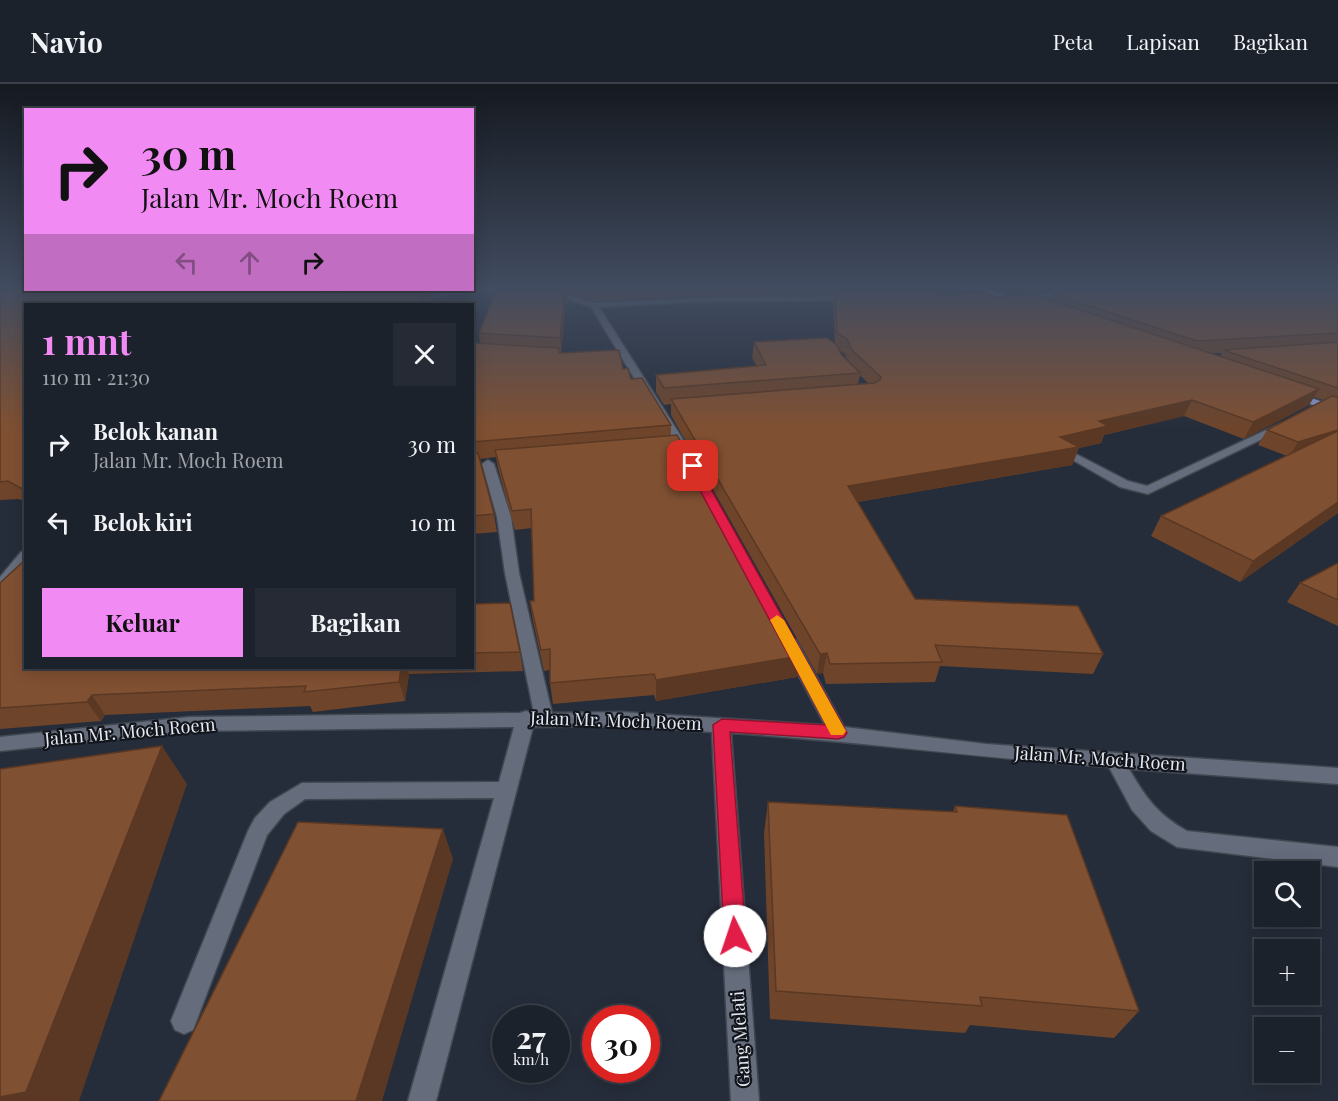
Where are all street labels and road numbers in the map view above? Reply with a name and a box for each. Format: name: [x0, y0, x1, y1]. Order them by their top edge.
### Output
street label: Jalan Mr. Moch Roem: [529, 705, 702, 735]
street label: Jalan Mr. Moch Roem: [42, 712, 216, 751]
street label: Jalan Mr. Moch Roem: [1013, 740, 1186, 776]
street label: Gang Melati: [725, 990, 755, 1088]

